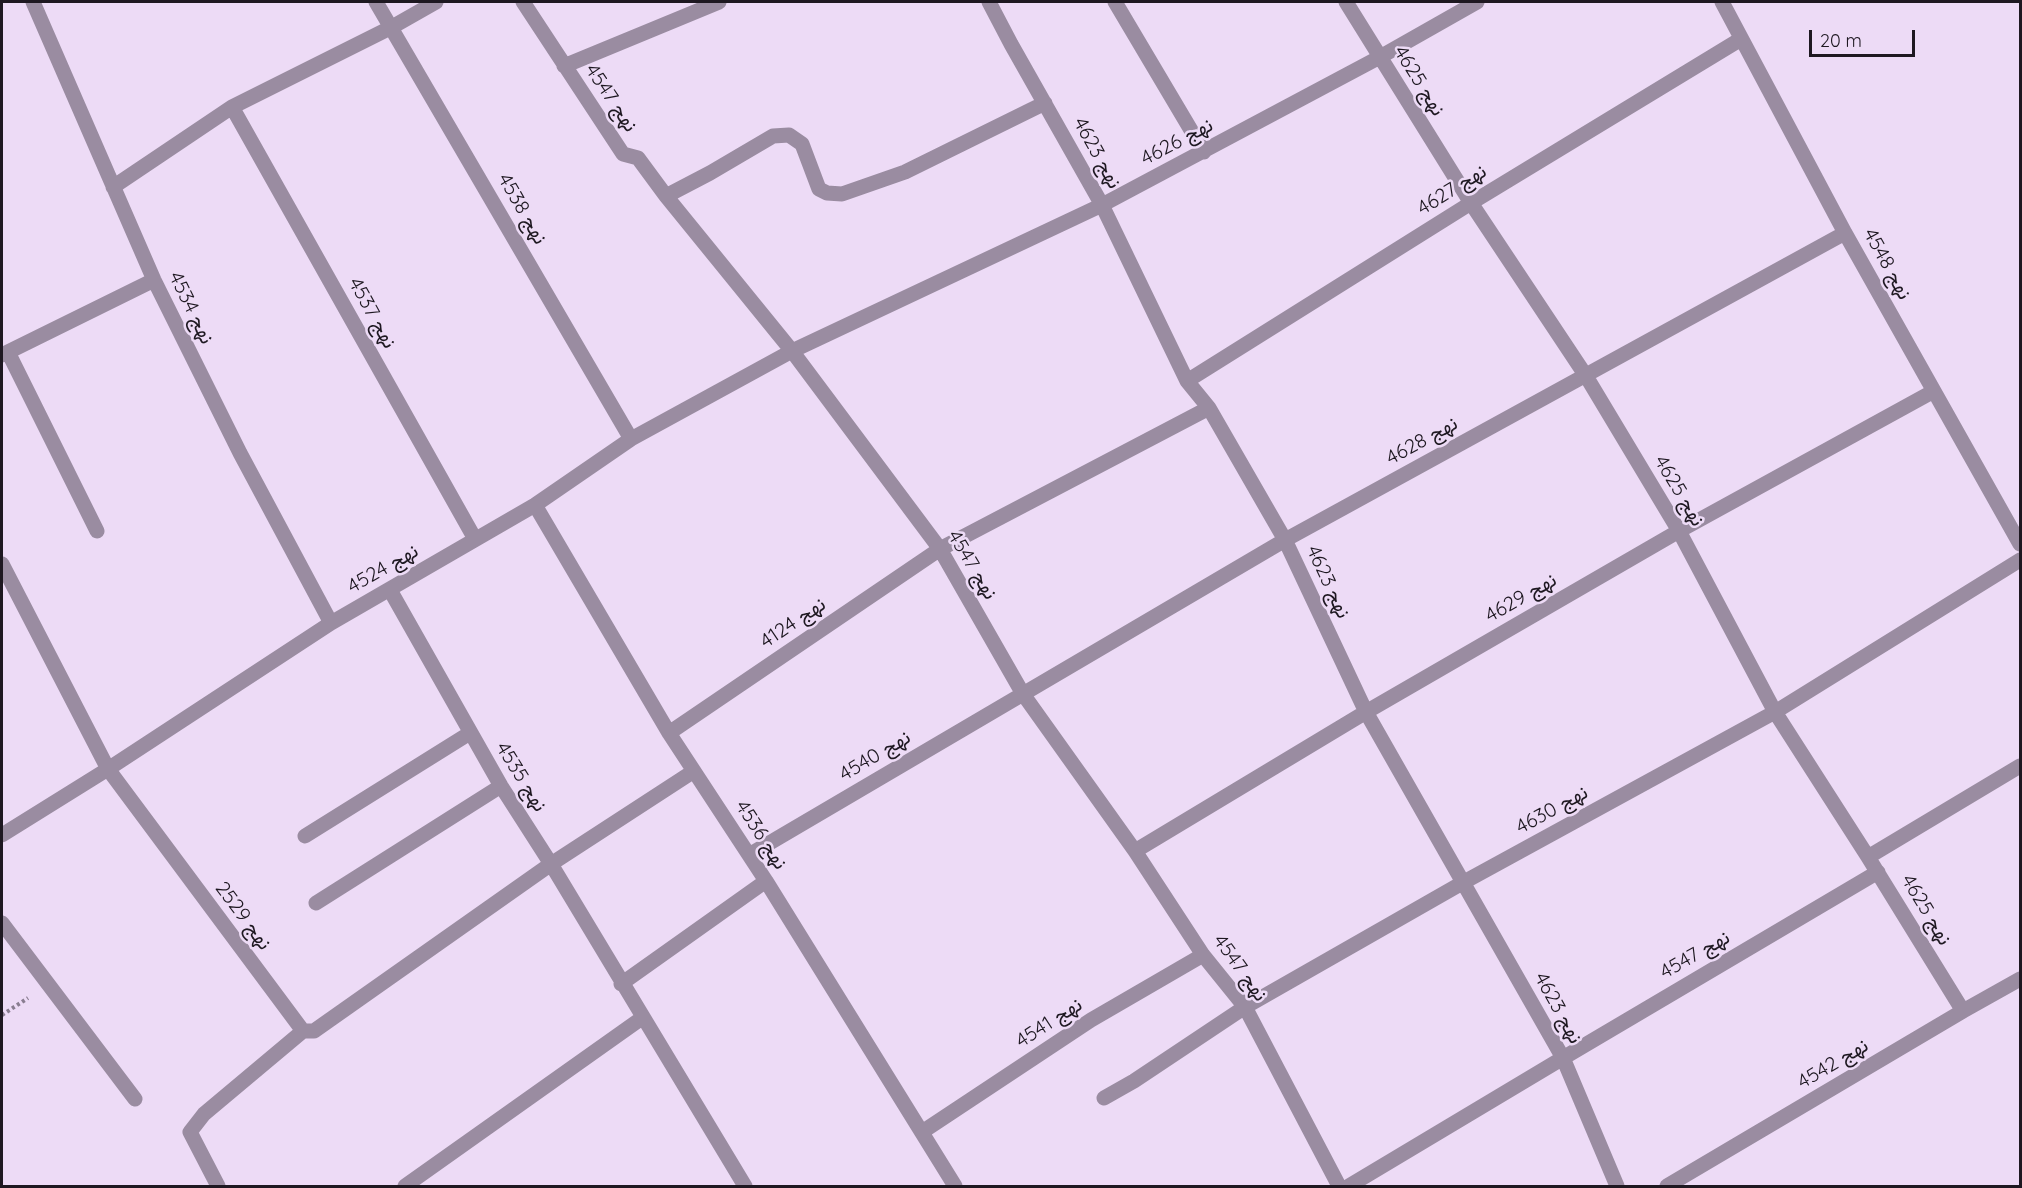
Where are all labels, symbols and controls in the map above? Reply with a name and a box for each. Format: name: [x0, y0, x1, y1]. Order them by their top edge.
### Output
scale bar: [1812, 18, 1918, 56]
text: 20 m: [1820, 29, 1862, 52]
street label: نهج 4625: [1388, 41, 1450, 121]
street label: نهج 4547: [580, 60, 642, 136]
street label: نهج 4623: [1068, 113, 1126, 193]
street label: نهج 4626: [1137, 113, 1217, 171]
street label: نهج 4627: [1413, 159, 1491, 221]
street label: نهج 4538: [492, 169, 552, 249]
street label: نهج 4548: [1858, 224, 1916, 304]
street label: نهج 4534: [163, 268, 219, 348]
street label: نهج 4537: [343, 273, 401, 353]
street label: نهج 4628: [1382, 412, 1462, 470]
street label: نهج 4625: [1649, 451, 1709, 531]
street label: نهج 4547: [942, 526, 1002, 604]
street label: نهج 4524: [343, 539, 423, 599]
street label: نهج 4623: [1301, 542, 1355, 622]
street label: نهج 4629: [1481, 568, 1561, 628]
street label: نهج 4124: [756, 592, 830, 654]
street label: نهج 4540: [835, 725, 915, 787]
street label: نهج 4535: [490, 738, 552, 816]
street label: نهج 4630: [1512, 780, 1592, 840]
street label: نهج 4536: [730, 796, 792, 874]
street label: نهج 4625: [1896, 870, 1956, 950]
street label: نهج 2529: [210, 877, 276, 955]
street label: نهج 4547: [1656, 925, 1734, 985]
street label: نهج 4547: [1208, 930, 1272, 1006]
street label: نهج 4623: [1529, 968, 1587, 1048]
street label: نهج 4541: [1011, 993, 1087, 1053]
street label: نهج 4542: [1793, 1034, 1873, 1094]

